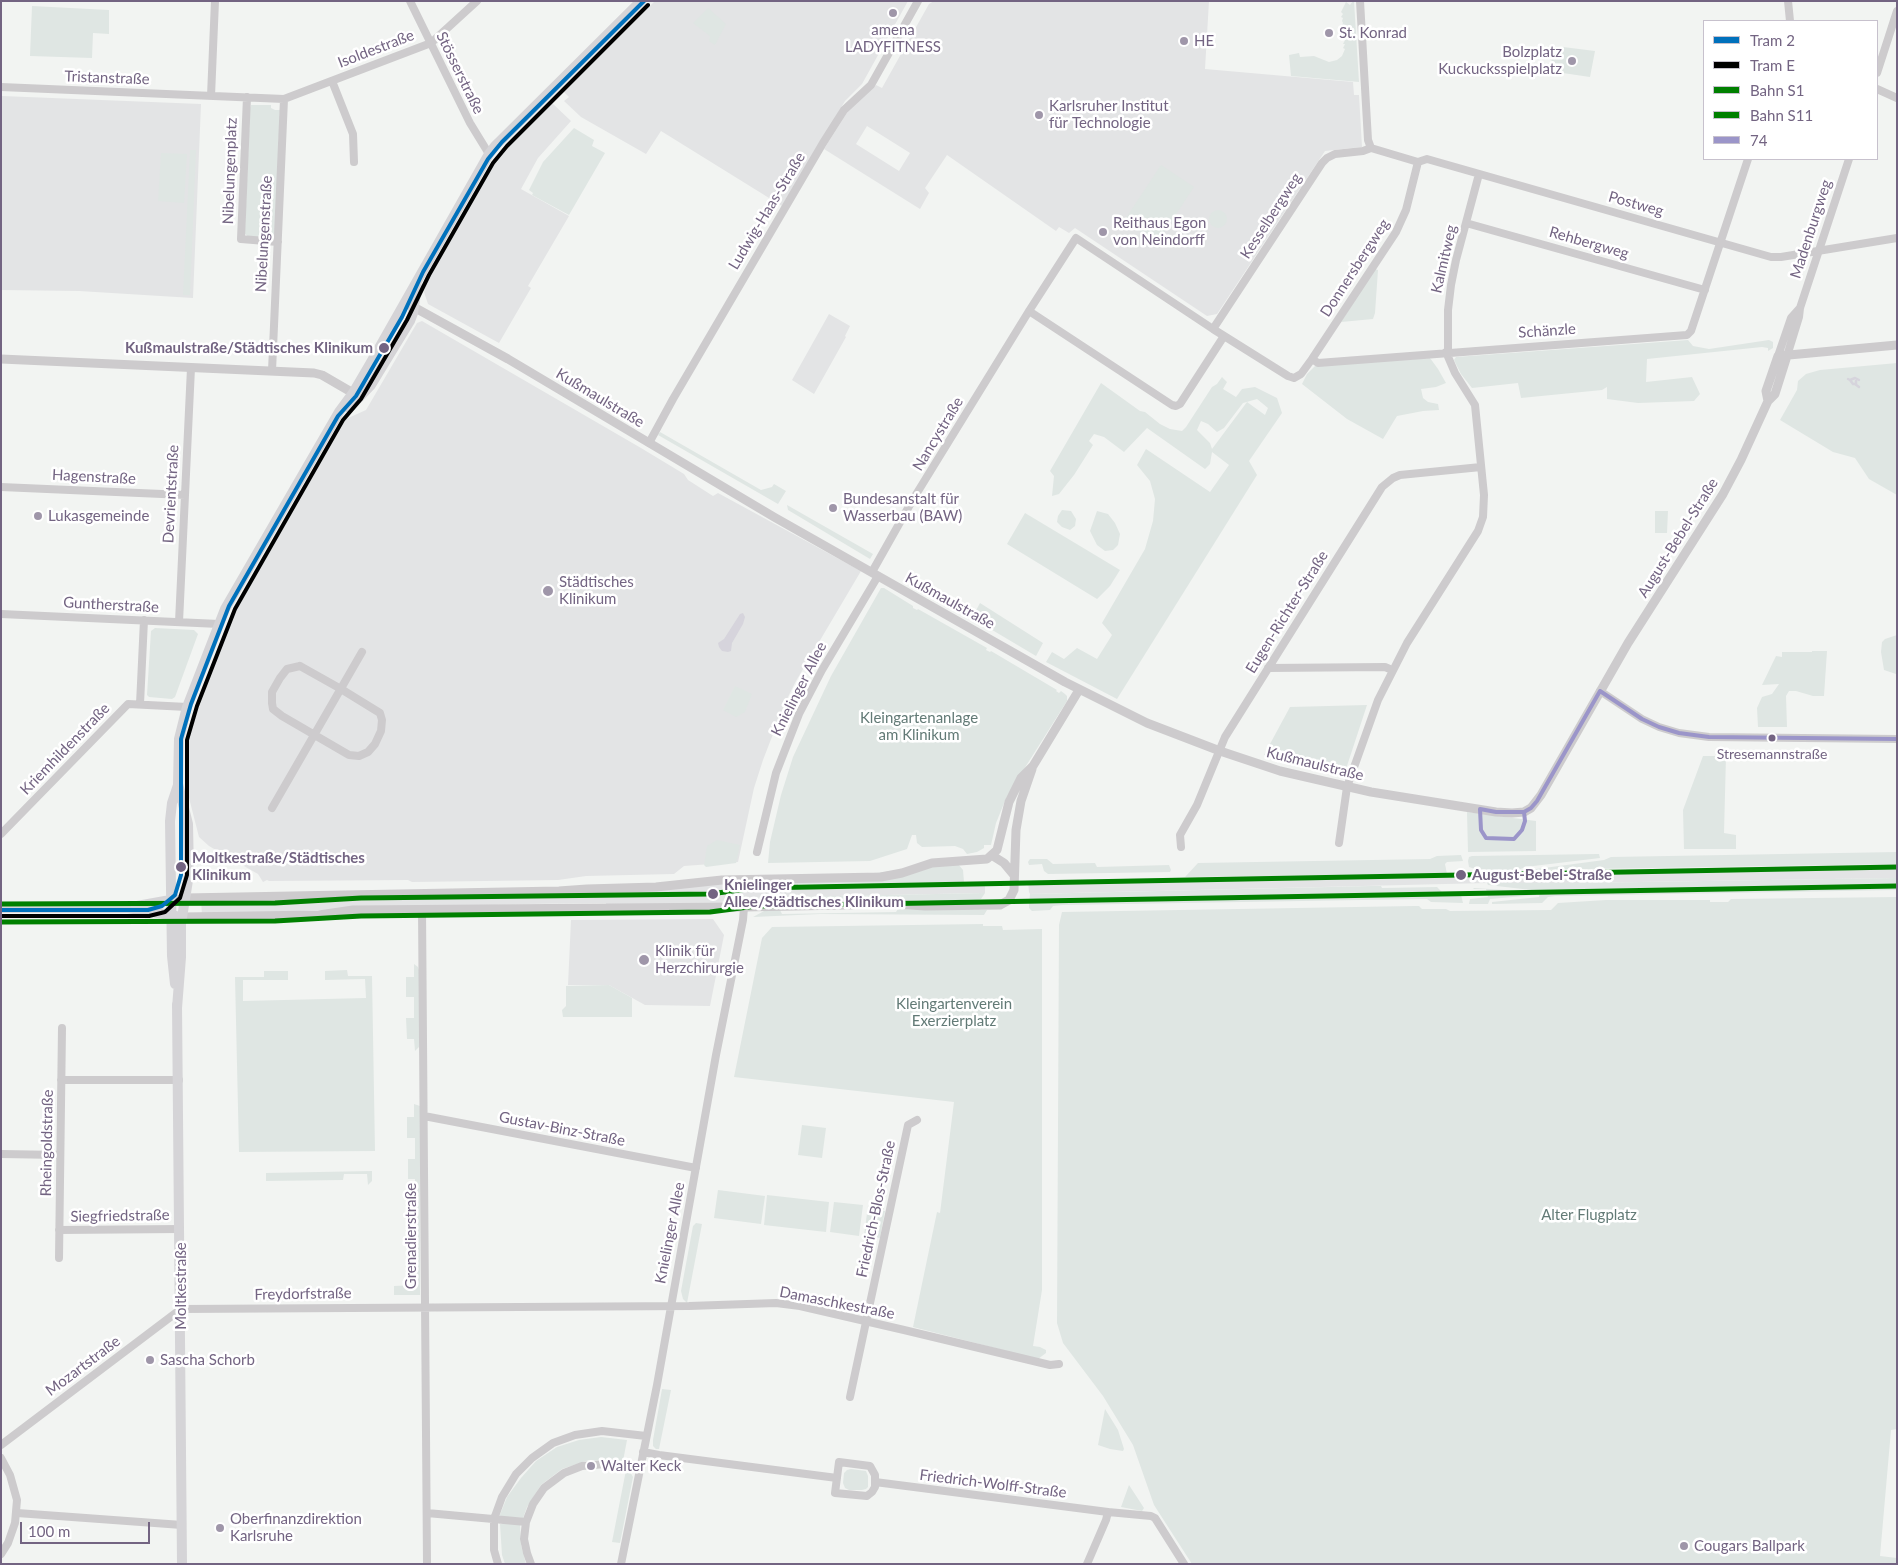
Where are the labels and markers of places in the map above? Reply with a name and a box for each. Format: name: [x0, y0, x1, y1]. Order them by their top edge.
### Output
marker: amena LADYFITNESS: [887, 7, 899, 19]
place label: amena LADYFITNESS: [845, 21, 941, 56]
place label: St. Konrad: [1339, 24, 1407, 42]
marker: St. Konrad: [1323, 27, 1335, 39]
place label: HE: [1194, 32, 1214, 50]
marker: HE: [1178, 35, 1190, 47]
place label: Bolzplatz Kuckucksspielplatz: [1438, 43, 1562, 78]
marker: Bolzplatz Kuckucksspielplatz: [1566, 55, 1578, 67]
place label: Karlsruher Institut für Technologie: [1049, 97, 1169, 132]
marker: Karlsruher Institut für Technologie: [1033, 109, 1045, 121]
place label: Reithaus Egon von Neindorff: [1113, 214, 1206, 249]
marker: Reithaus Egon von Neindorff: [1097, 226, 1109, 238]
place label: Kußmaulstraße/Städtisches Klinikum: [125, 339, 373, 357]
marker: Kußmaulstraße/Städtisches Klinikum: [377, 341, 391, 355]
place label: Bundesanstalt für Wasserbau (BAW): [843, 490, 962, 525]
marker: Bundesanstalt für Wasserbau (BAW): [827, 502, 839, 514]
place label: Lukasgemeinde: [48, 507, 149, 525]
marker: Lukasgemeinde: [32, 510, 44, 522]
place label: Städtisches Klinikum: [559, 573, 634, 608]
marker: Städtisches Klinikum: [541, 584, 555, 598]
marker: Stresemannstraße: [1767, 733, 1777, 743]
place label: Stresemannstraße: [1717, 746, 1827, 762]
place label: Moltkestraße/Städtisches Klinikum: [192, 849, 365, 884]
marker: Moltkestraße/Städtisches Klinikum: [174, 860, 188, 874]
place label: August-Bebel-Straße: [1472, 866, 1612, 884]
marker: August-Bebel-Straße: [1454, 868, 1468, 882]
place label: Knielinger Allee/Städtisches Klinikum: [724, 876, 904, 911]
marker: Knielinger Allee/Städtisches Klinikum: [706, 887, 720, 901]
place label: Klinik für Herzchirurgie: [655, 942, 744, 977]
marker: Klinik für Herzchirurgie: [637, 953, 651, 967]
place label: Sascha Schorb: [160, 1351, 255, 1369]
marker: Sascha Schorb: [144, 1354, 156, 1366]
place label: Walter Keck: [601, 1457, 681, 1475]
marker: Walter Keck: [585, 1460, 597, 1472]
place label: Oberfinanzdirektion Karlsruhe: [230, 1510, 362, 1545]
marker: Oberfinanzdirektion Karlsruhe: [214, 1522, 226, 1534]
place label: Cougars Ballpark: [1694, 1537, 1805, 1555]
marker: Cougars Ballpark: [1678, 1540, 1690, 1552]

